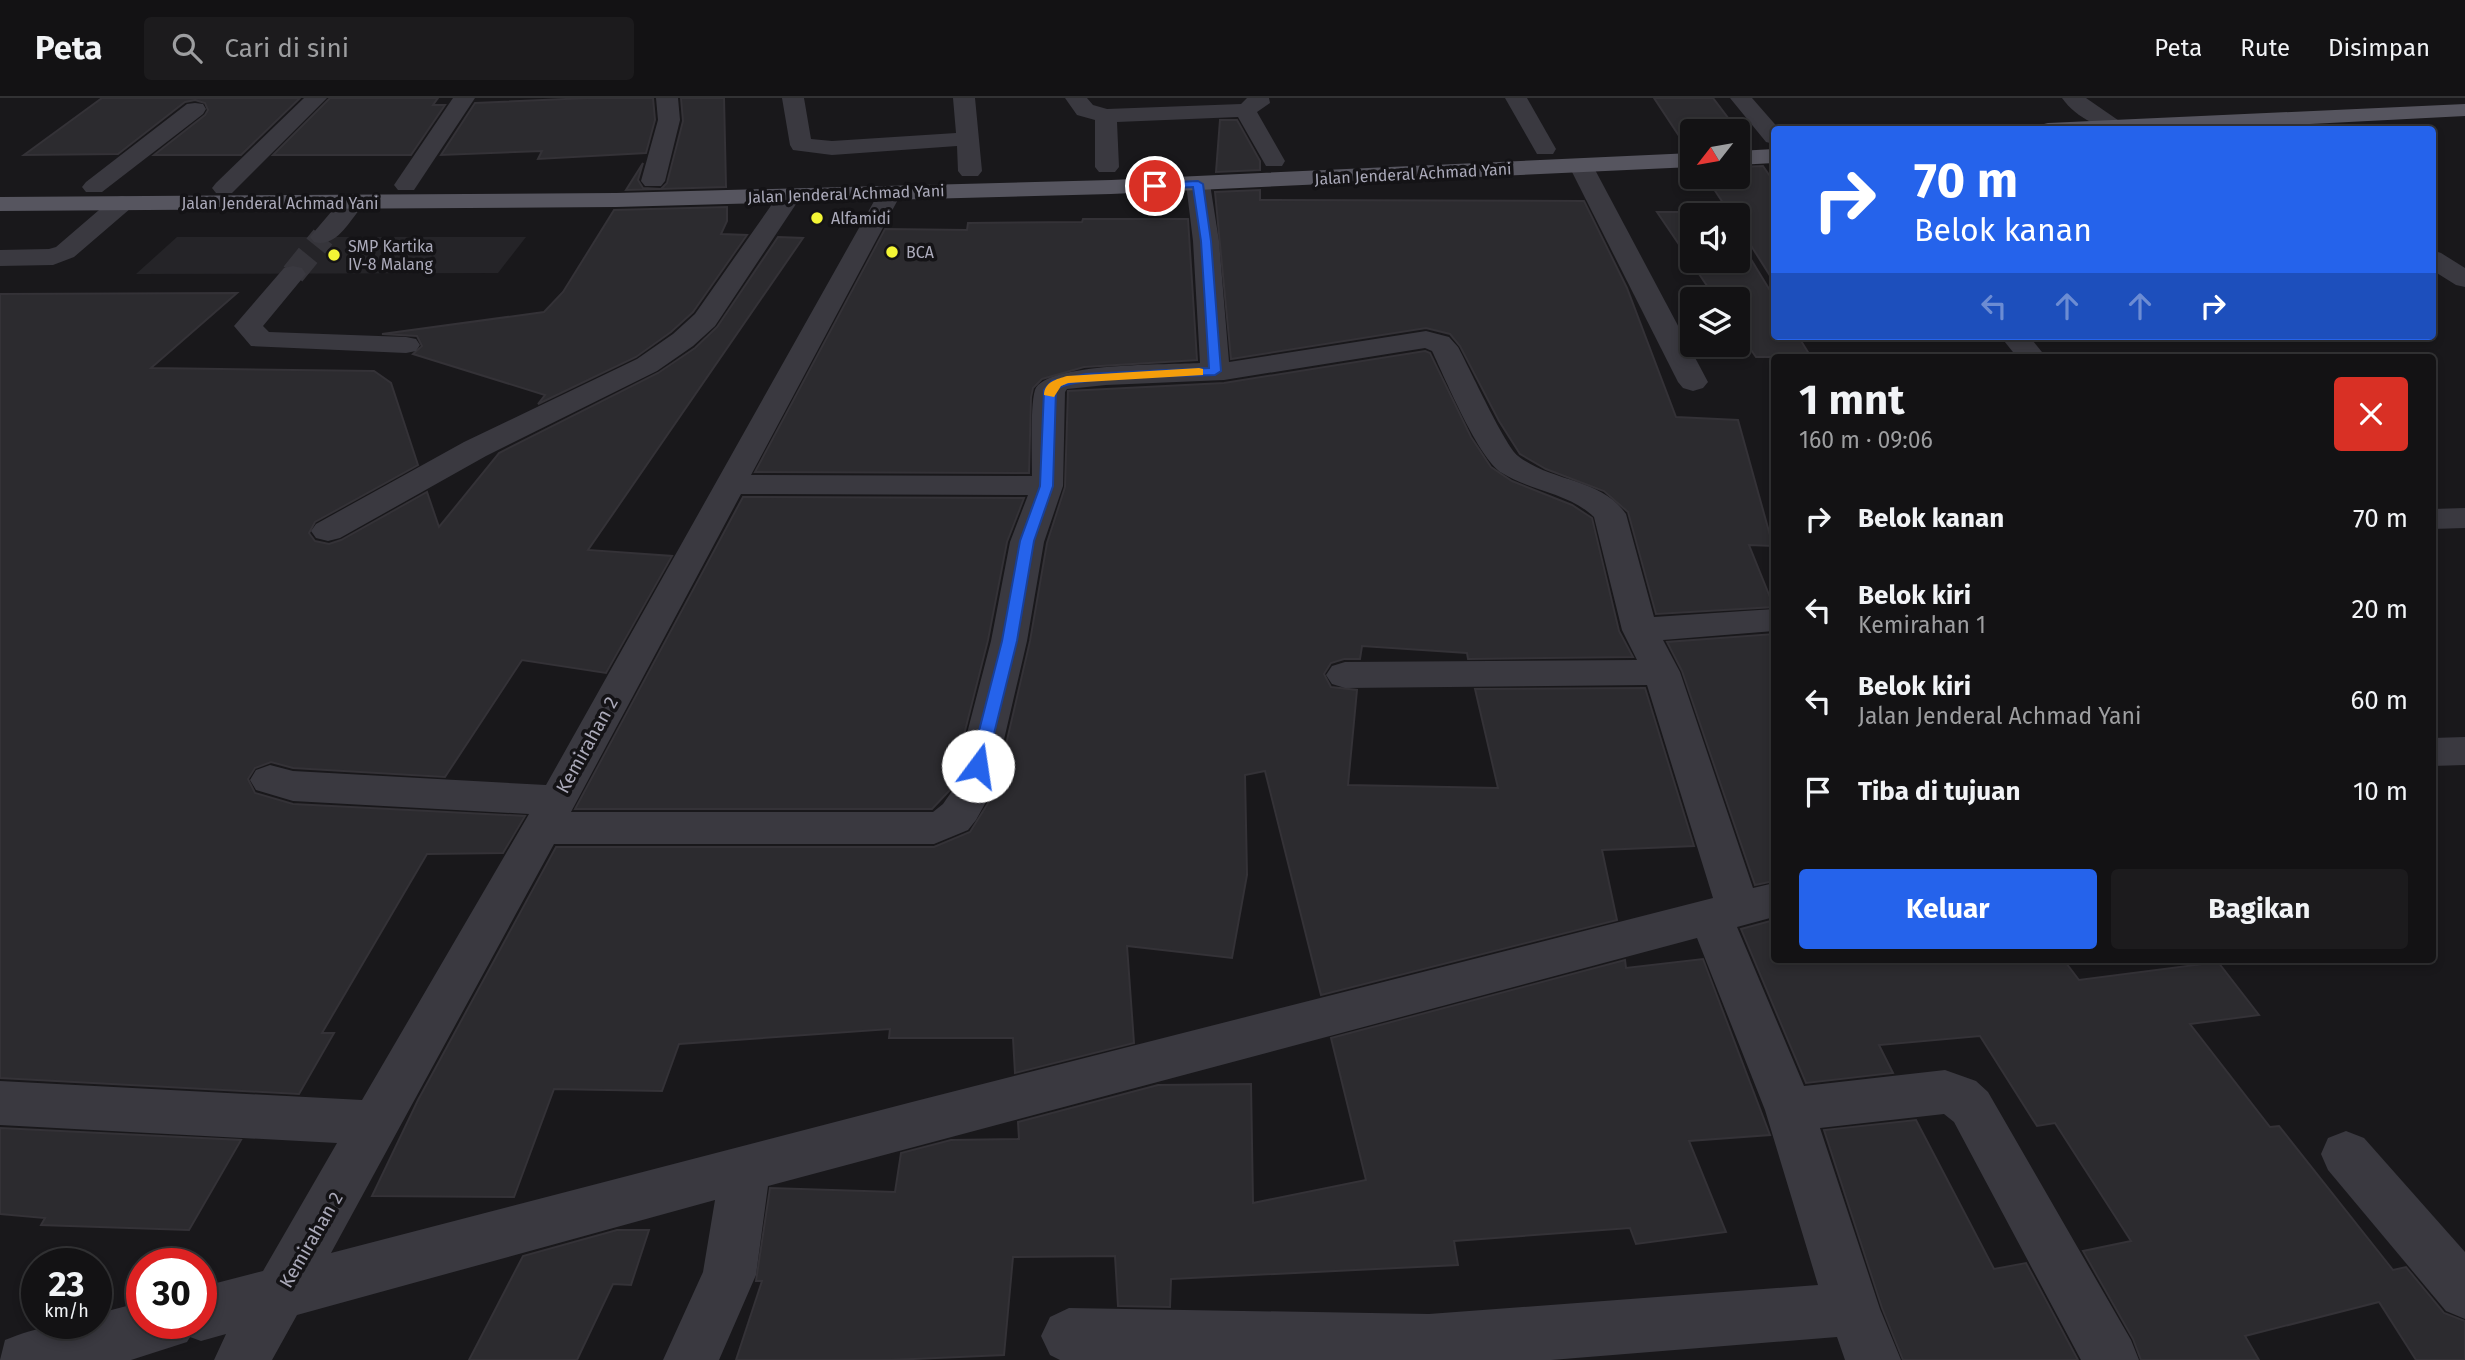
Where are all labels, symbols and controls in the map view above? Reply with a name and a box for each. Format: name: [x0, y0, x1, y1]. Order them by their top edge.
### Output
search box: [144, 17, 634, 80]
text: Peta: [35, 28, 102, 68]
icon: search: [168, 29, 206, 67]
text: Cari di sini: [224, 33, 349, 64]
text: Peta: [2154, 34, 2202, 62]
text: Rute: [2240, 34, 2290, 62]
text: Disimpan: [2328, 34, 2430, 62]
north arrow: [1680, 119, 1750, 189]
map controls: [1680, 119, 1750, 357]
text: 70 m: [1914, 151, 2018, 210]
icon: right: [1799, 154, 1890, 245]
pin: [1125, 156, 1185, 216]
street label: Jalan Jenderal Achmad Yani: [1314, 159, 1512, 189]
icon: arrive: [1136, 167, 1174, 205]
street label: Jalan Jenderal Achmad Yani: [747, 181, 945, 207]
street label: Jalan Jenderal Achmad Yani: [181, 194, 379, 213]
button: sound: [1680, 203, 1750, 273]
place label: Alfamidi: [831, 209, 891, 228]
marker: Alfamidi: [809, 210, 825, 226]
text: Belok kanan: [1914, 211, 2092, 249]
place label: SMP Kartika IV-8 Malang: [348, 237, 434, 274]
place label: BCA: [906, 243, 935, 262]
marker: BCA: [884, 244, 900, 260]
marker: SMP Kartika IV-8 Malang: [326, 247, 342, 263]
button: layers: [1680, 287, 1750, 357]
icon: left: [1975, 287, 2013, 325]
icon: ahead: [2048, 287, 2086, 325]
icon: ahead: [2121, 287, 2159, 325]
icon: right: [2194, 287, 2232, 325]
text: 1 mnt: [1799, 375, 1904, 425]
button: close: [2334, 377, 2408, 451]
text: 160 m · 09:06: [1799, 426, 1933, 454]
icon: right: [1799, 500, 1837, 538]
text: Belok kanan: [1858, 503, 2004, 534]
text: 70 m: [2353, 503, 2408, 534]
text: Belok kiri: [1858, 580, 1971, 611]
icon: left: [1799, 591, 1837, 629]
text: 20 m: [2351, 594, 2408, 625]
text: Kemirahan 1: [1858, 611, 1986, 639]
text: Belok kiri: [1858, 671, 1971, 702]
icon: left: [1799, 682, 1837, 720]
text: 60 m: [2350, 685, 2408, 716]
street label: Kemirahan 2: [551, 693, 623, 797]
text: Jalan Jenderal Achmad Yani: [1858, 702, 2142, 730]
position arrow: [941, 729, 1015, 803]
icon: arrive: [1799, 773, 1837, 811]
text: Tiba di tujuan: [1858, 776, 2020, 807]
text: 10 m: [2353, 776, 2408, 807]
button: Keluar: [1799, 869, 2097, 949]
button: Bagikan: [2111, 869, 2408, 949]
street label: Kemirahan 2: [274, 1188, 348, 1292]
speed limit sign: 30: [126, 1248, 217, 1339]
text: 23: [48, 1263, 85, 1305]
text: km/h: [44, 1300, 89, 1322]

